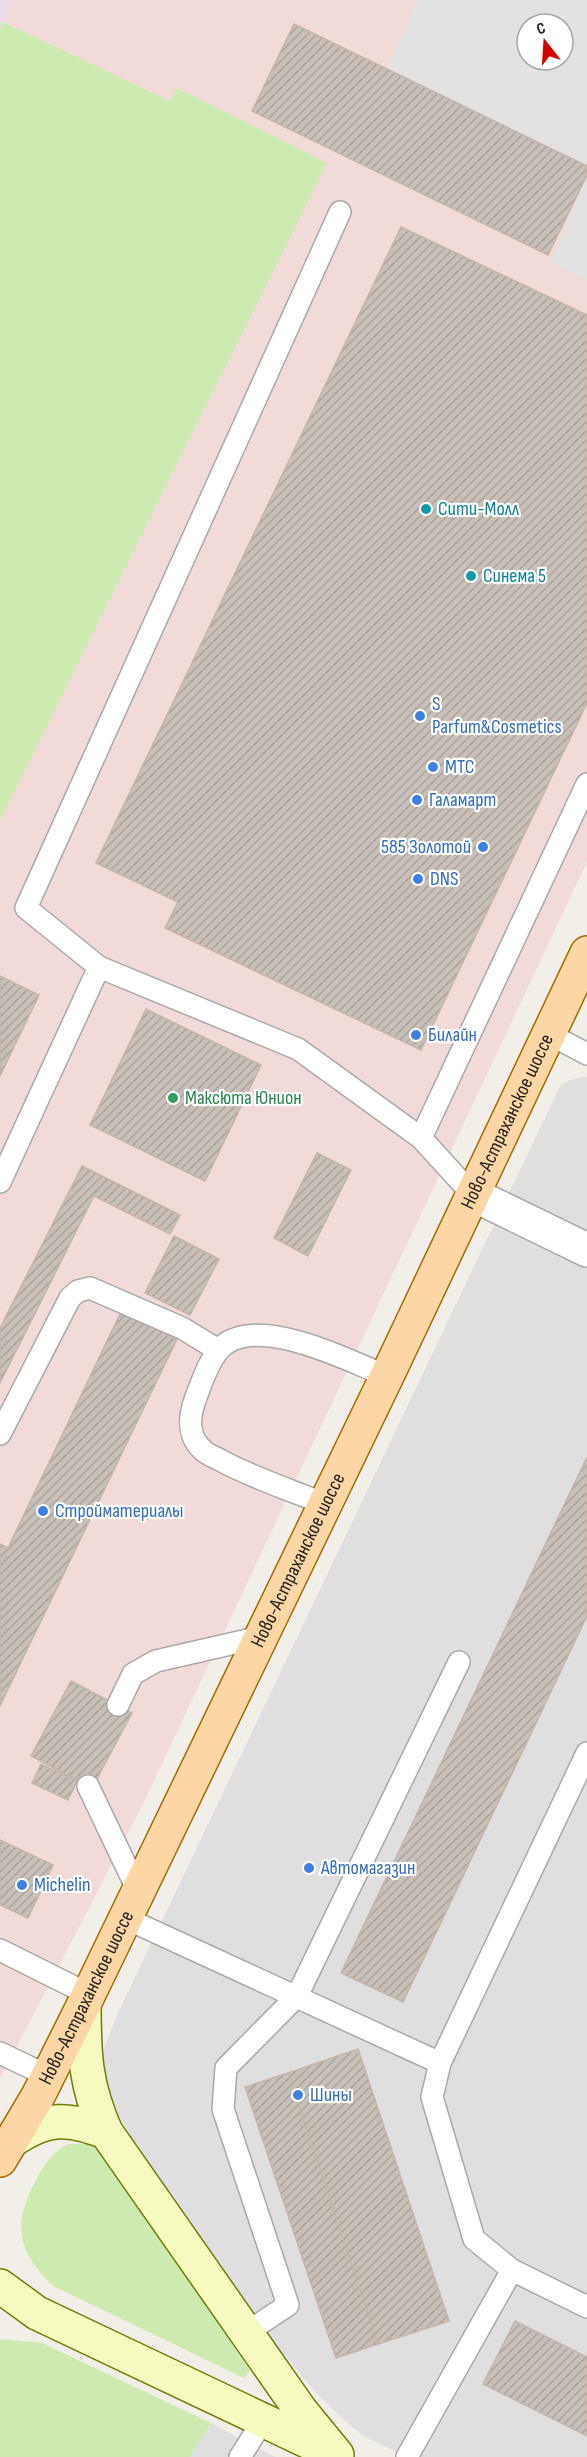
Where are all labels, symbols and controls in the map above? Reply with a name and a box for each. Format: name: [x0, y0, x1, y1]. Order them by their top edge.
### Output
north arrow: [515, 12, 575, 72]
text: С: [534, 19, 548, 39]
place label: Сити-Молл: [438, 497, 519, 521]
marker: Сити-Молл: [419, 502, 433, 516]
place label: Синема 5: [483, 564, 546, 588]
marker: Синема 5: [464, 569, 478, 583]
place label: S Parfum&Cosmetics: [432, 692, 562, 739]
marker: S Parfum&Cosmetics: [413, 709, 427, 723]
place label: МТС: [445, 755, 474, 779]
marker: МТС: [426, 760, 440, 774]
place label: Галамарт: [429, 788, 496, 812]
marker: Галамарт: [410, 793, 424, 807]
place label: 585 Золотой: [381, 835, 471, 859]
marker: 585 Золотой: [476, 840, 490, 854]
place label: DNS: [430, 867, 459, 891]
marker: DNS: [411, 872, 425, 886]
place label: Билайн: [428, 1023, 477, 1047]
marker: Билайн: [409, 1028, 423, 1042]
street label: Ново-Астраханское шоссе: [456, 1030, 559, 1213]
place label: Максюта Юнион: [185, 1086, 302, 1110]
marker: Максюта Юнион: [166, 1091, 180, 1105]
street label: Ново-Астраханское шоссе: [246, 1469, 350, 1651]
place label: Стройматериалы: [55, 1499, 183, 1523]
marker: Стройматериалы: [36, 1504, 50, 1518]
place label: Автомагазин: [320, 1856, 415, 1880]
marker: Автомагазин: [302, 1861, 316, 1875]
place label: Michelin: [34, 1873, 91, 1897]
marker: Michelin: [15, 1878, 29, 1892]
street label: Ново-Астраханское шоссе: [34, 1907, 139, 2089]
place label: Шины: [310, 2083, 352, 2107]
marker: Шины: [291, 2088, 305, 2102]

